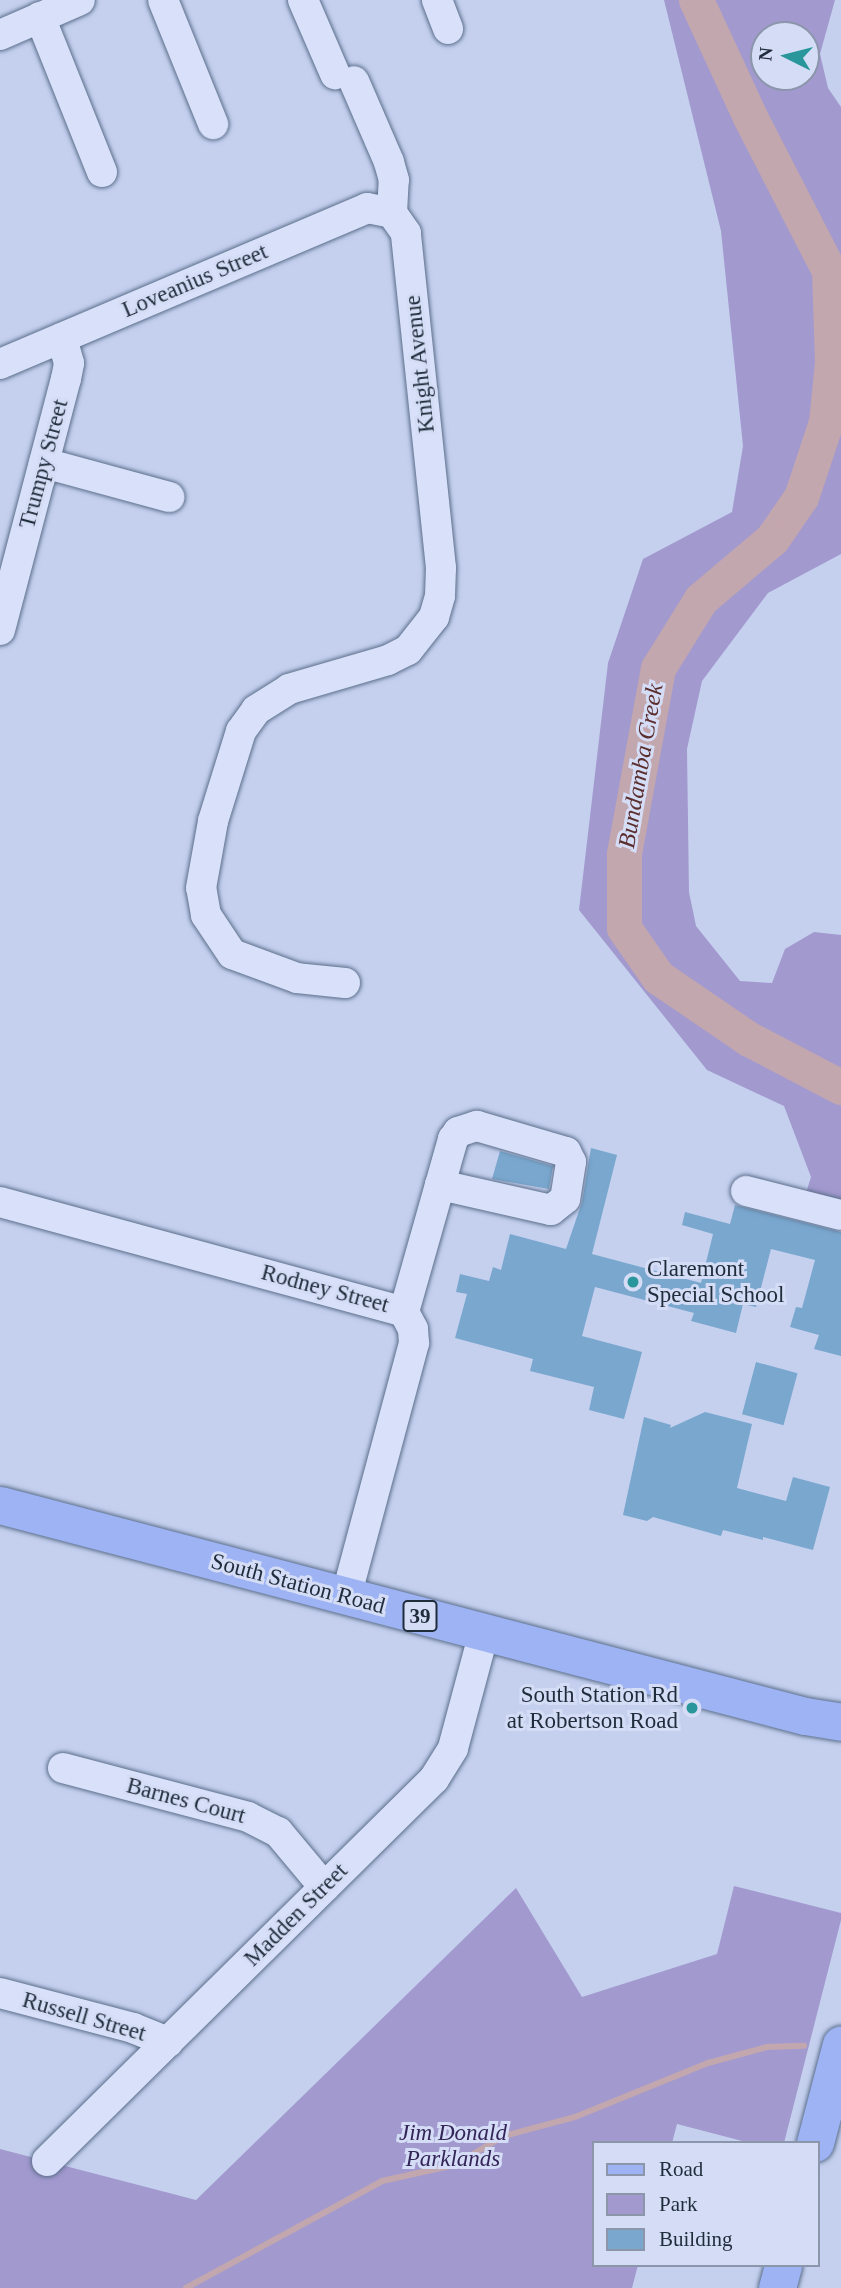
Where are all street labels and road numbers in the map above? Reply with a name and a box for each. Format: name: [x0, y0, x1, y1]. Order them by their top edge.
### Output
street label: Loveanius Street: [118, 238, 272, 324]
street label: Knight Avenue: [399, 293, 441, 435]
street label: Trumpy Street: [13, 396, 75, 532]
street label: Rodney Street: [258, 1259, 392, 1319]
street label: South Station Road: [208, 1548, 388, 1620]
road number: 39: [402, 1598, 438, 1634]
street label: Barnes Court: [124, 1772, 248, 1830]
street label: Madden Street: [239, 1858, 353, 1972]
street label: Russell Street: [19, 1986, 149, 2048]

